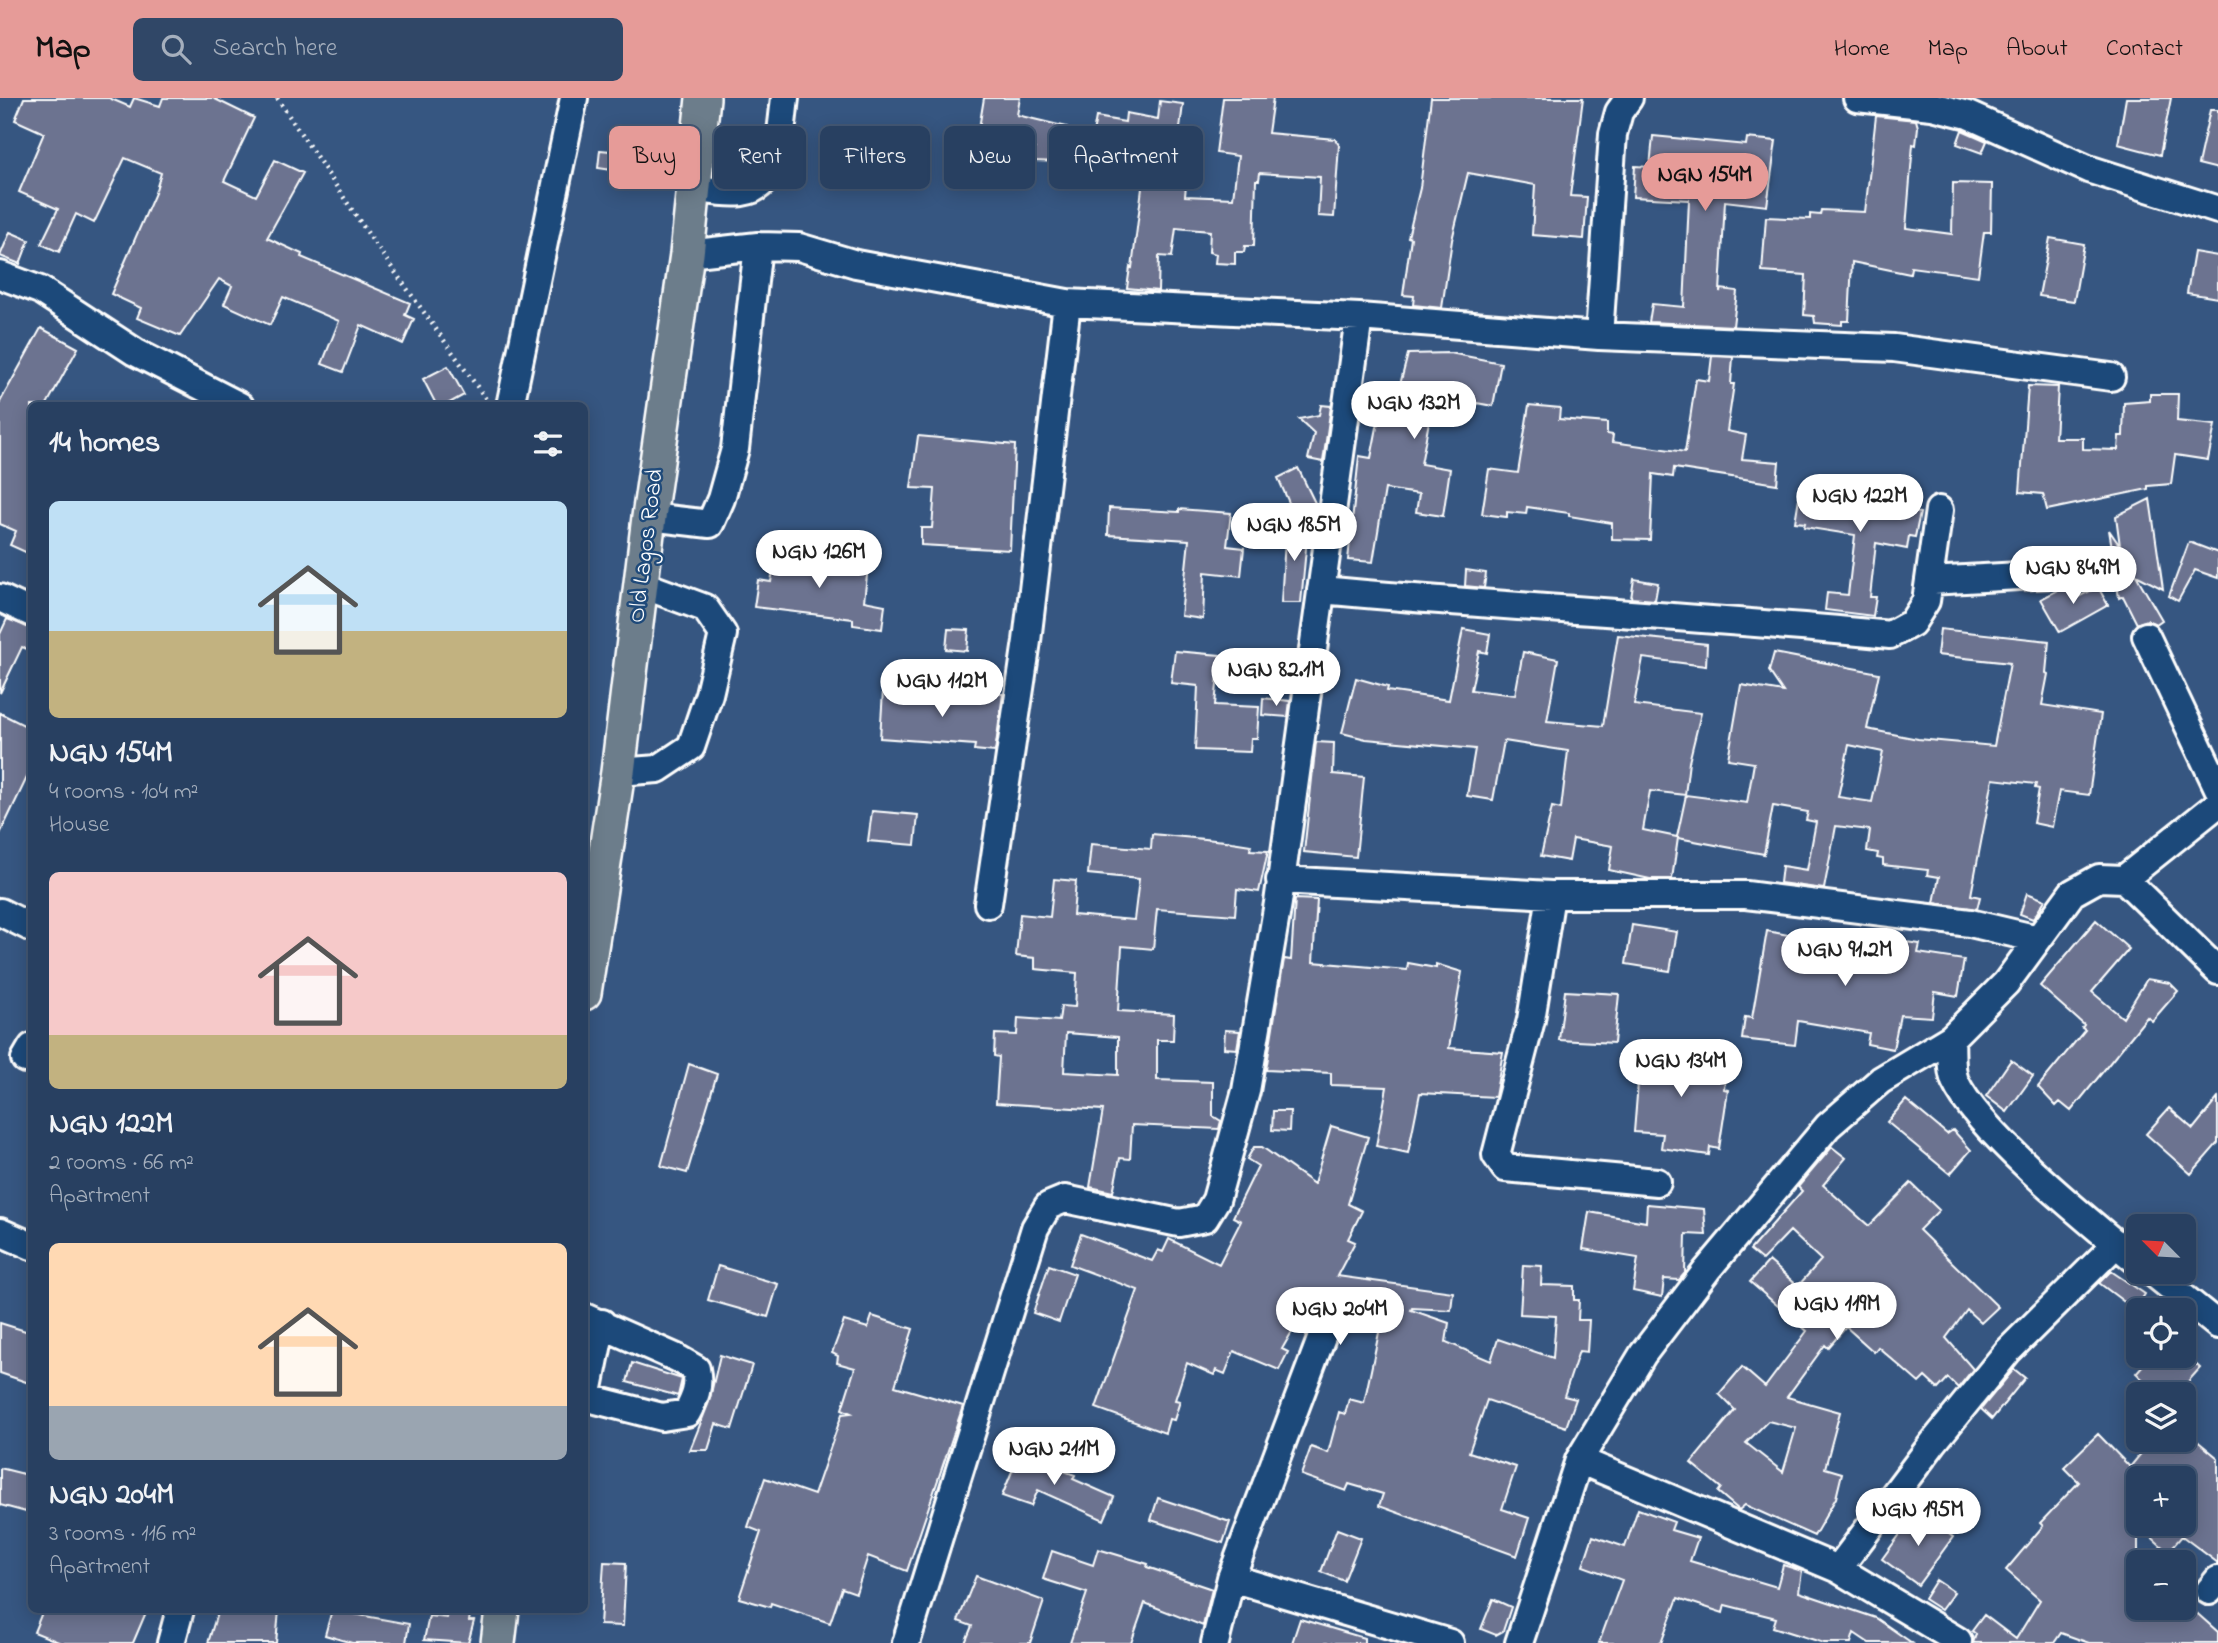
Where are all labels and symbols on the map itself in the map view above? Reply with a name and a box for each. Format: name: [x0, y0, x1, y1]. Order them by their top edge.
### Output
pin: NGN 154M: [1633, 153, 1777, 213]
pin: NGN 132M: [1342, 382, 1486, 441]
street label: Old Lagos Road: [620, 467, 674, 625]
pin: NGN 122M: [1788, 474, 1932, 534]
pin: NGN 185M: [1222, 504, 1366, 563]
pin: NGN 126M: [747, 531, 891, 590]
pin: NGN 84.9M: [1993, 546, 2153, 606]
pin: NGN 82.1M: [1196, 648, 1356, 708]
pin: NGN 112M: [870, 660, 1014, 719]
pin: NGN 91.2M: [1765, 928, 1925, 988]
pin: NGN 134M: [1609, 1040, 1753, 1099]
north arrow: [2126, 1214, 2196, 1284]
pin: NGN 119M: [1765, 1282, 1909, 1342]
pin: NGN 204M: [1268, 1288, 1412, 1347]
pin: NGN 211M: [982, 1428, 1126, 1487]
pin: NGN 195M: [1846, 1488, 1990, 1548]

